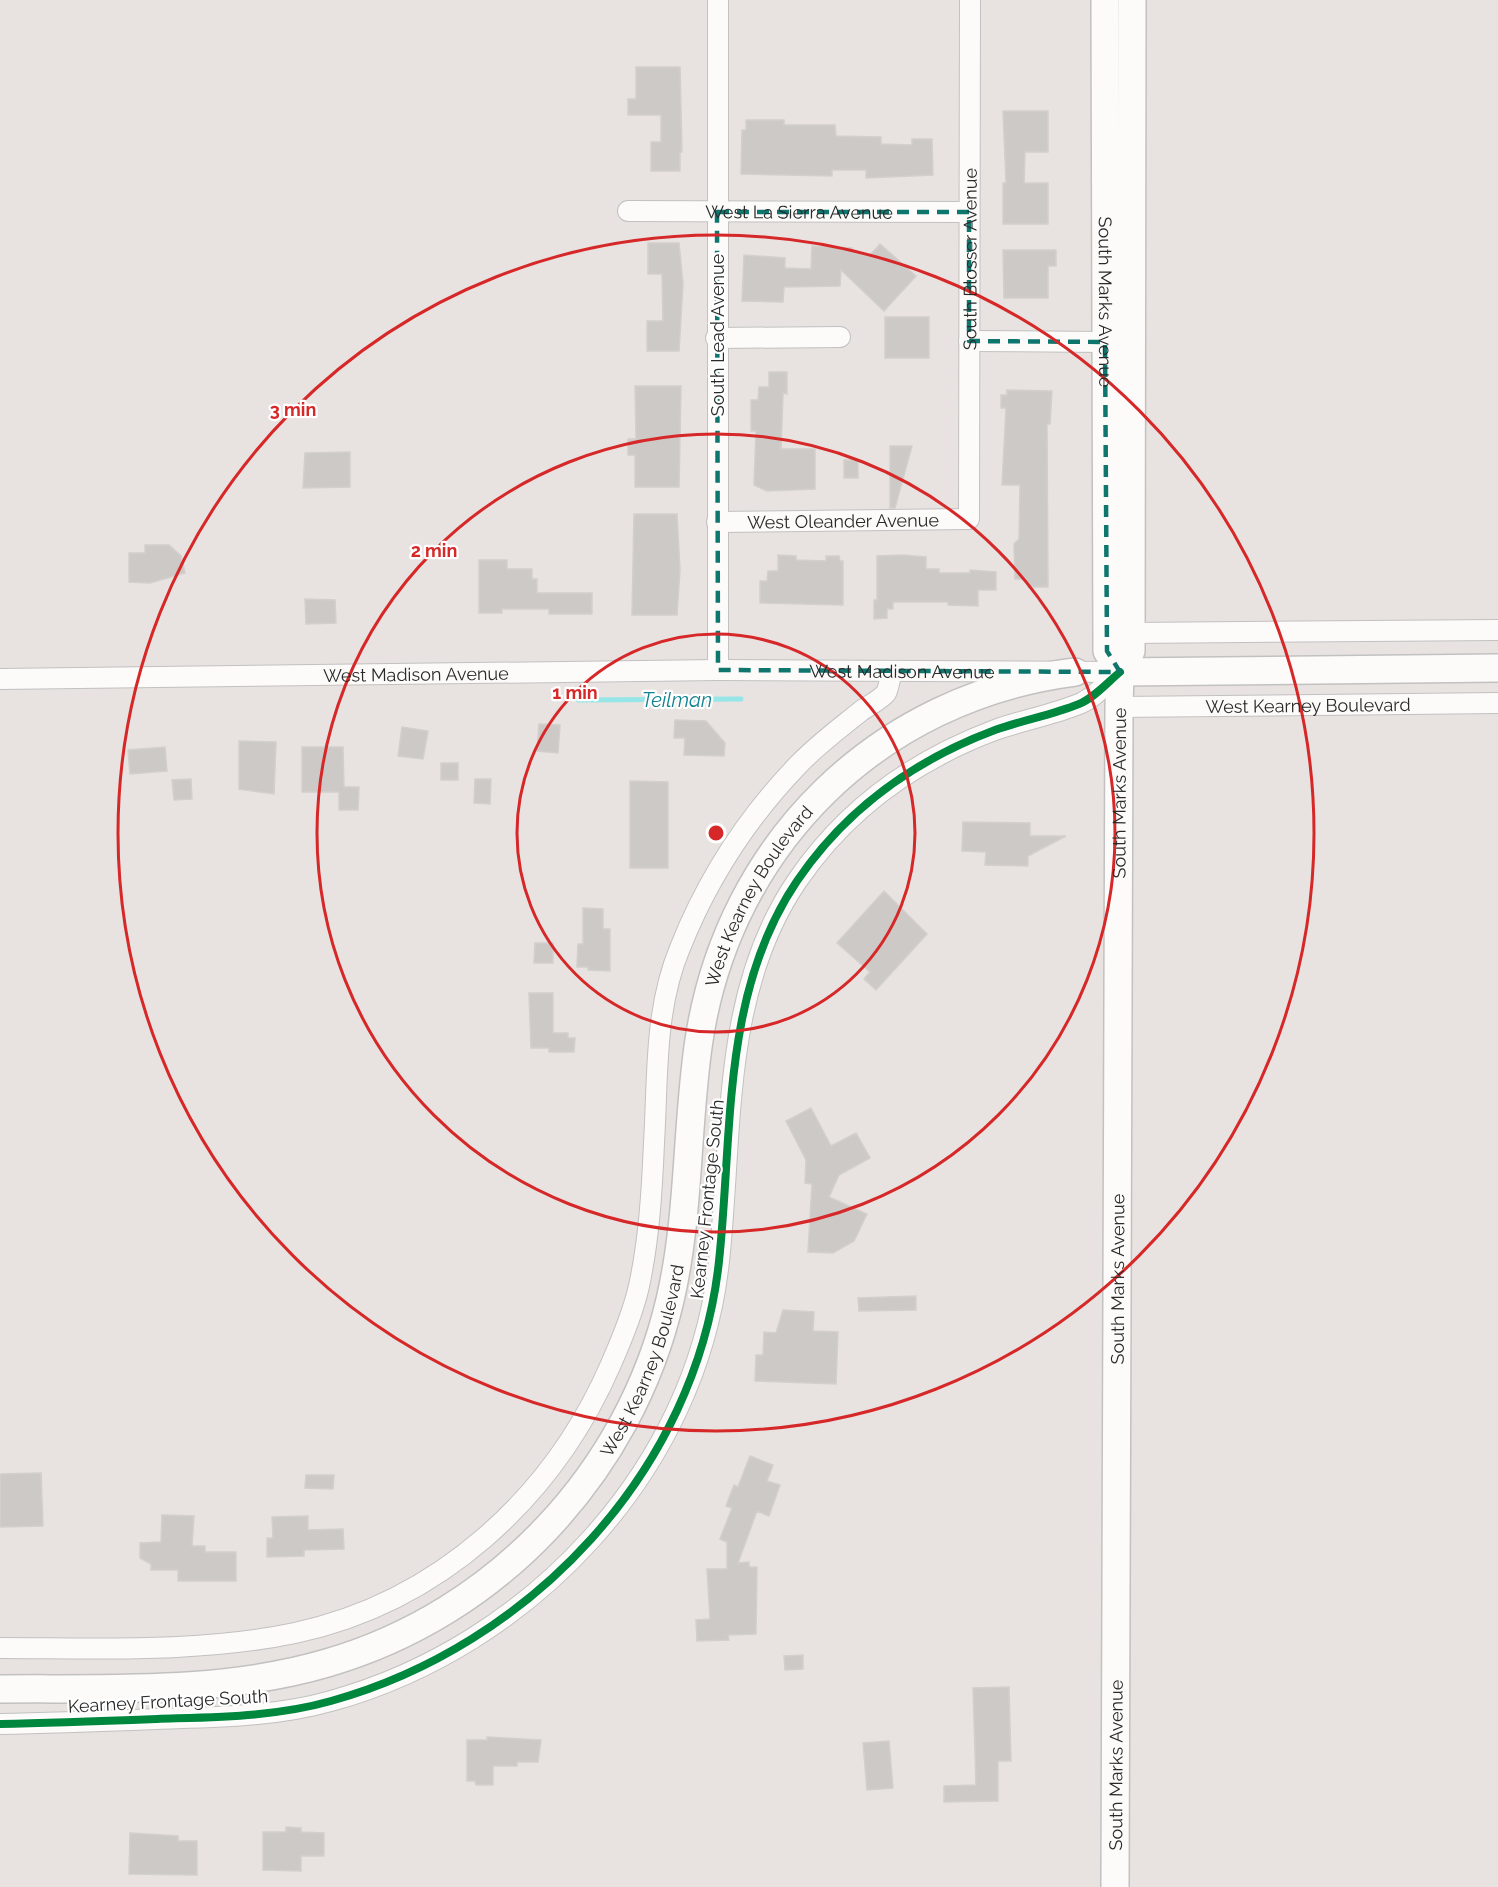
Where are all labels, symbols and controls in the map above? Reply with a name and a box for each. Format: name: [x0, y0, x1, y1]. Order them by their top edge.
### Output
street label: South Blosser Avenue: [959, 167, 980, 350]
street label: West La Sierra Avenue: [705, 201, 893, 222]
street label: South Marks Avenue: [1095, 217, 1117, 388]
street label: South Lead Avenue: [707, 253, 728, 416]
text: 3 min: [270, 399, 316, 420]
street label: West Oleander Avenue: [747, 509, 939, 532]
text: 2 min: [411, 540, 457, 561]
street label: West Madison Avenue: [809, 660, 995, 682]
street label: West Madison Avenue: [323, 662, 509, 685]
text: 1 min: [552, 682, 598, 703]
water label: Teilman: [642, 688, 712, 712]
street label: West Kearney Boulevard: [1205, 693, 1411, 717]
street label: South Marks Avenue: [1108, 707, 1129, 878]
street label: West Kearney Boulevard: [700, 801, 817, 989]
centre of rings: [706, 823, 726, 843]
street label: Kearney Frontage South: [686, 1098, 728, 1300]
street label: South Marks Avenue: [1106, 1193, 1128, 1364]
street label: West Kearney Boulevard: [595, 1263, 687, 1460]
street label: South Marks Avenue: [1105, 1679, 1126, 1850]
street label: Kearney Frontage South: [67, 1685, 269, 1717]

